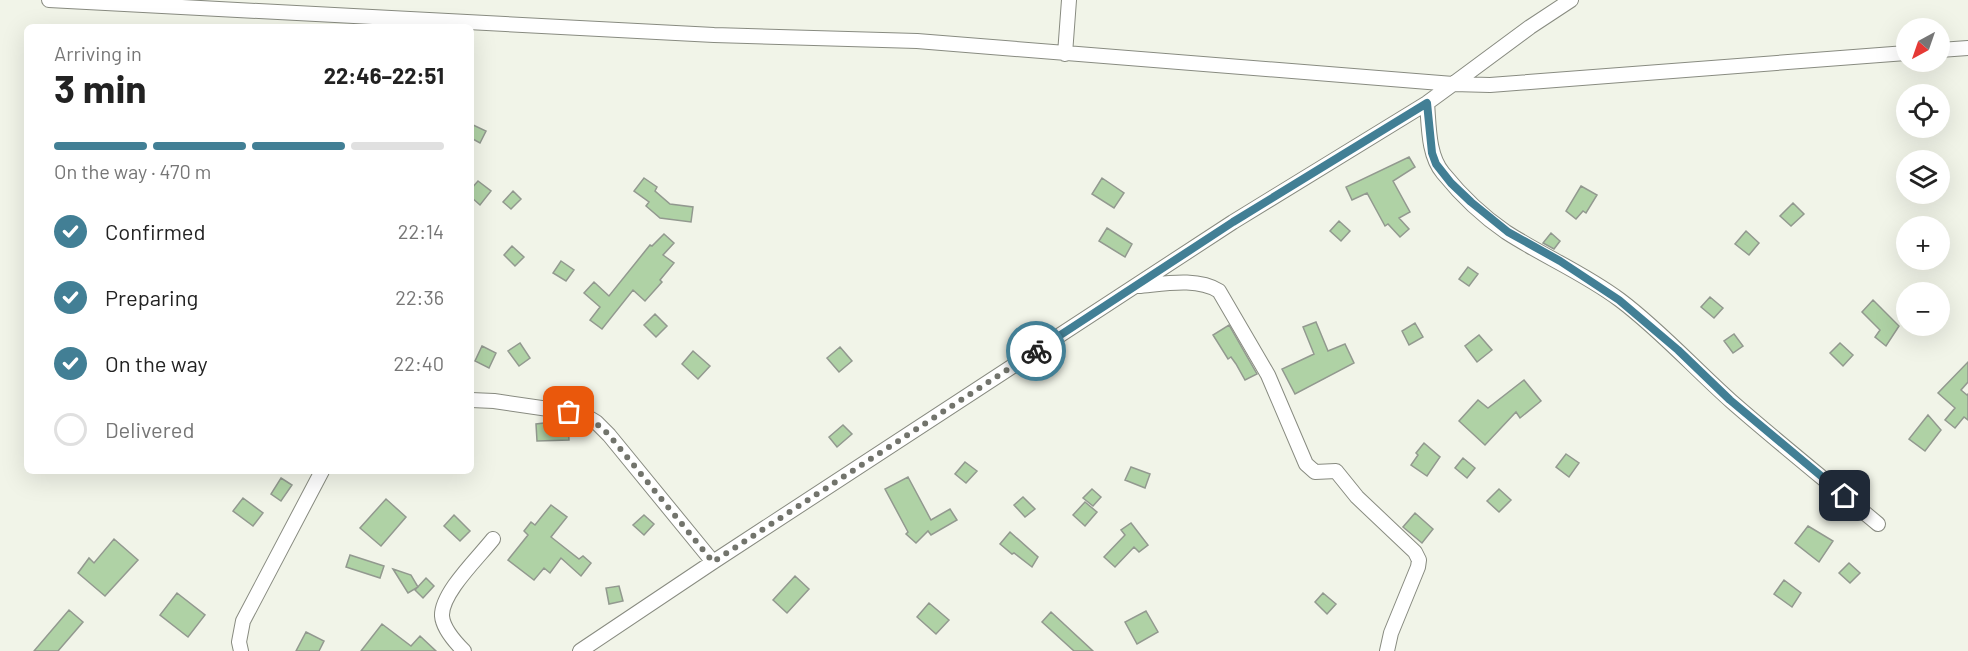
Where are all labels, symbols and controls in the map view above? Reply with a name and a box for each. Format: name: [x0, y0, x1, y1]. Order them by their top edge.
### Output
north arrow: [1896, 18, 1950, 72]
map controls: [1896, 18, 1950, 336]
text: Arriving in: [54, 41, 142, 65]
text: 22:46–22:51: [324, 62, 444, 88]
text: 3 min: [54, 64, 147, 111]
button: locate: [1896, 84, 1950, 138]
button: layers: [1896, 150, 1950, 204]
text: On the way · 470 m: [54, 159, 211, 183]
icon: check: [54, 215, 87, 248]
button: +: [1896, 216, 1950, 270]
text: Confirmed: [105, 218, 205, 244]
text: 22:14: [398, 219, 444, 243]
icon: check: [54, 281, 87, 314]
button: −: [1896, 282, 1950, 336]
text: Preparing: [105, 284, 198, 310]
text: 22:36: [395, 285, 444, 309]
courier: [1006, 321, 1066, 381]
icon: bike: [1020, 335, 1053, 368]
icon: check: [54, 347, 87, 380]
text: On the way: [105, 350, 208, 376]
text: 22:40: [393, 351, 444, 375]
pin: [543, 386, 594, 437]
icon: bag: [552, 395, 585, 428]
text: Delivered: [105, 416, 194, 442]
pin: [1819, 470, 1870, 521]
icon: home: [1828, 479, 1861, 512]

